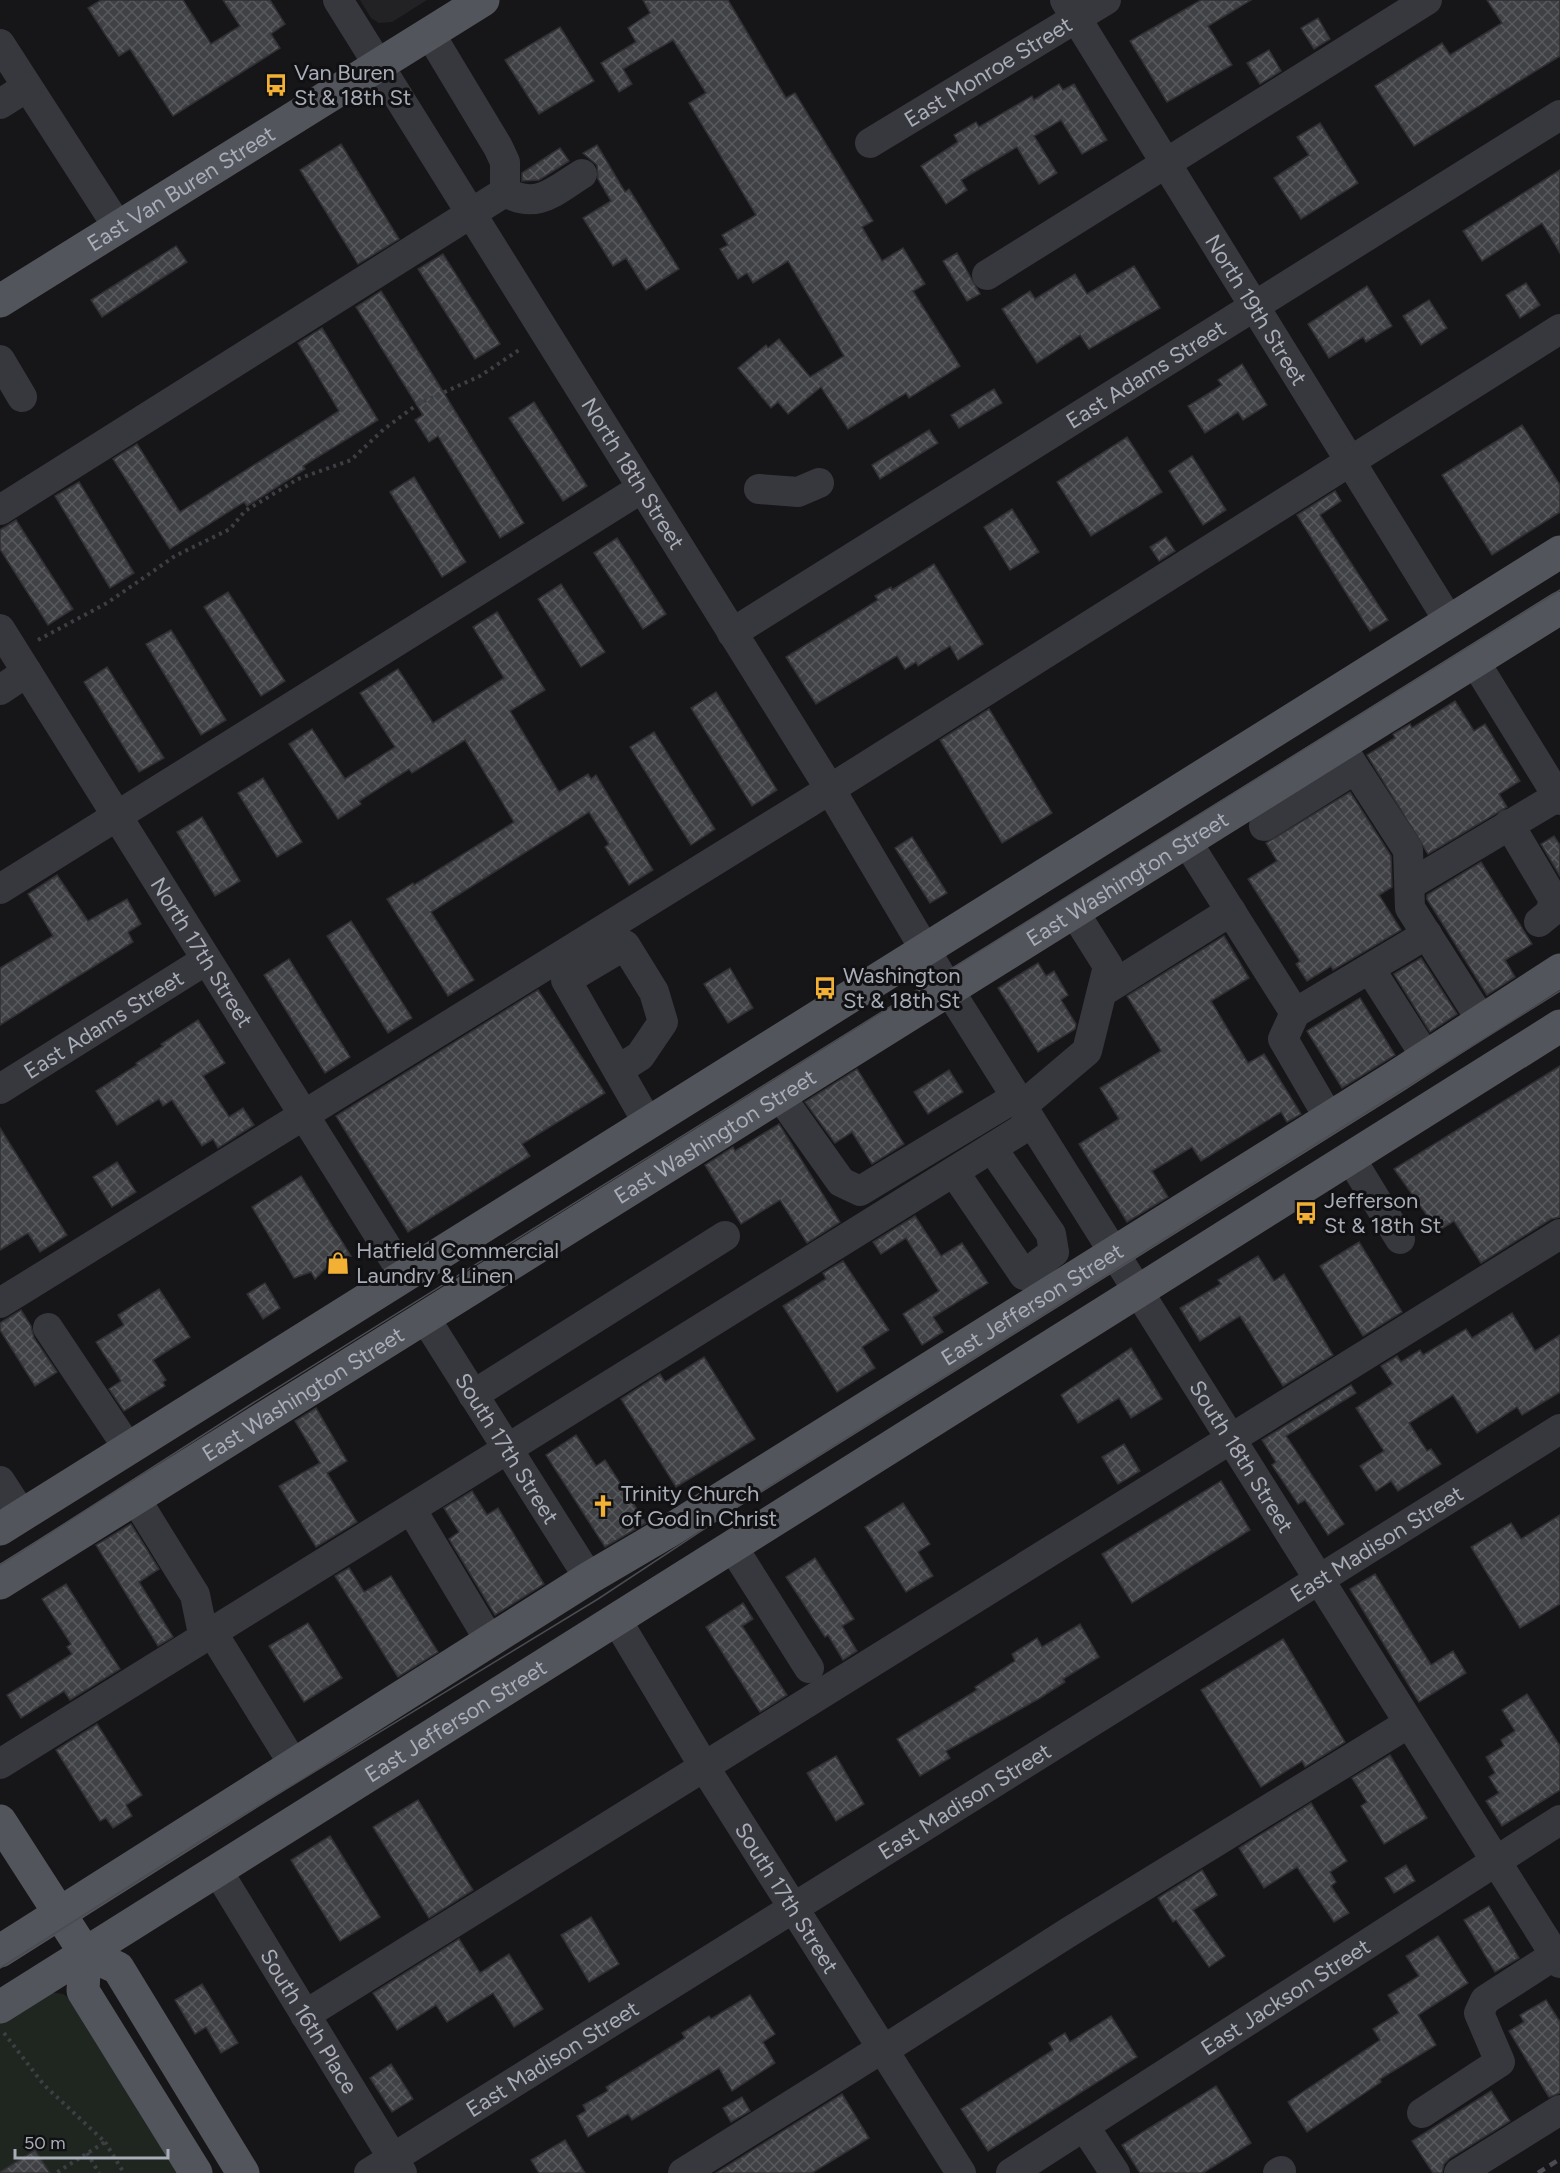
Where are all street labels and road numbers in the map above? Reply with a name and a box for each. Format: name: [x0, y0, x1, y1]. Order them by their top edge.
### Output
street label: East Monroe Street: [899, 11, 1077, 133]
street label: East Van Buren Street: [82, 120, 280, 257]
street label: North 19th Street: [1199, 229, 1313, 390]
street label: East Adams Street: [1061, 315, 1231, 435]
street label: North 18th Street: [575, 393, 690, 555]
street label: East Washington Street: [1021, 806, 1233, 952]
street label: North 17th Street: [145, 872, 259, 1032]
street label: East Adams Street: [19, 965, 188, 1085]
street label: East Washington Street: [609, 1063, 821, 1210]
street label: East Jefferson Street: [936, 1237, 1128, 1372]
street label: East Washington Street: [197, 1321, 409, 1467]
street label: South 17th Street: [449, 1368, 564, 1529]
street label: South 18th Street: [1183, 1375, 1299, 1538]
street label: East Madison Street: [1285, 1480, 1468, 1608]
street label: East Jefferson Street: [360, 1654, 552, 1788]
street label: East Madison Street: [873, 1737, 1056, 1866]
street label: South 17th Street: [729, 1818, 844, 1978]
street label: East Jackson Street: [1196, 1933, 1375, 2061]
street label: South 16th Place: [254, 1944, 363, 2099]
street label: East Madison Street: [461, 1995, 644, 2123]

